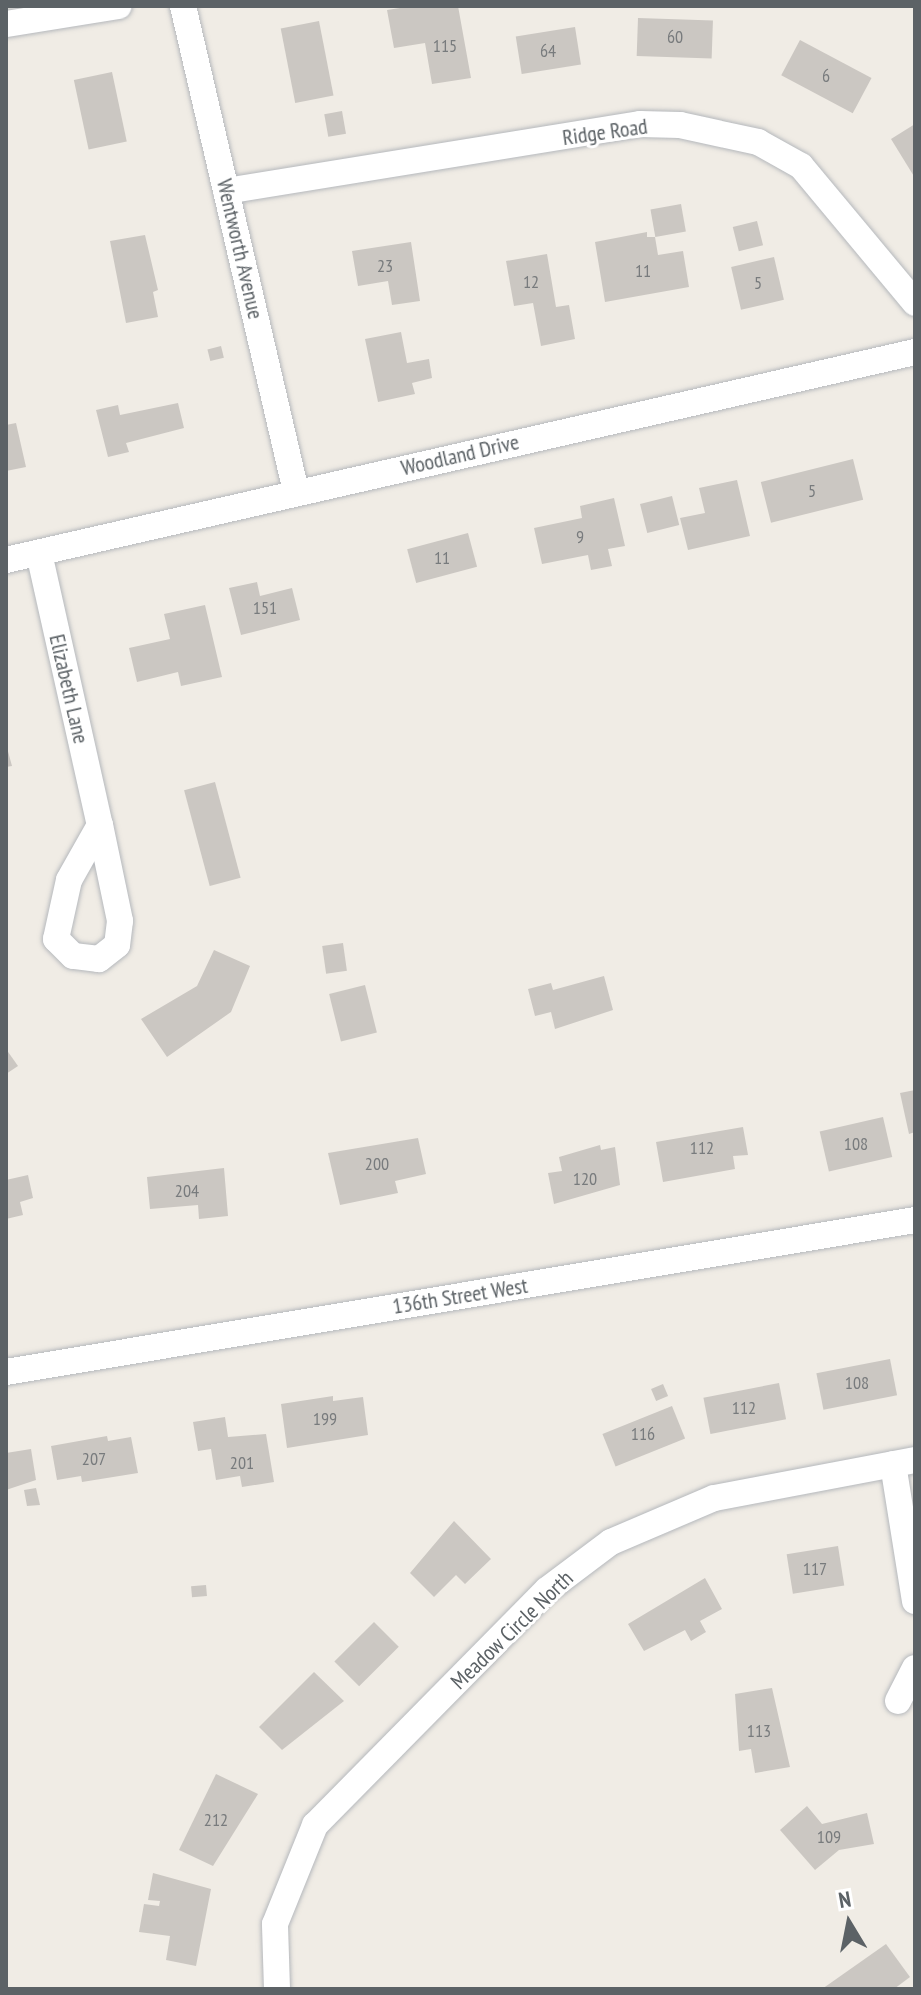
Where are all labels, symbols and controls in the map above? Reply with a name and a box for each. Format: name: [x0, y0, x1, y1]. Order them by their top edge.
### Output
house number: 60: [667, 26, 683, 48]
house number: 115: [433, 35, 457, 57]
house number: 64: [540, 40, 556, 62]
house number: 6: [822, 65, 830, 87]
street label: Ridge Road: [561, 113, 649, 151]
street label: Wentworth Avenue: [211, 176, 269, 322]
house number: 23: [377, 255, 393, 277]
house number: 11: [635, 260, 651, 282]
house number: 12: [523, 271, 539, 293]
house number: 5: [754, 272, 762, 294]
street label: Woodland Drive: [398, 429, 522, 481]
house number: 5: [808, 480, 816, 502]
house number: 9: [576, 526, 584, 548]
house number: 11: [434, 547, 450, 569]
house number: 151: [253, 597, 277, 619]
street label: Elizabeth Lane: [44, 632, 94, 746]
house number: 108: [844, 1133, 868, 1155]
house number: 112: [690, 1137, 714, 1159]
house number: 200: [365, 1153, 389, 1175]
house number: 120: [573, 1168, 597, 1190]
house number: 204: [175, 1180, 199, 1202]
street label: 136th Street West: [390, 1272, 530, 1320]
house number: 108: [845, 1372, 869, 1394]
house number: 112: [732, 1397, 756, 1419]
house number: 199: [313, 1408, 337, 1430]
house number: 116: [631, 1423, 655, 1445]
house number: 207: [82, 1448, 106, 1470]
house number: 201: [230, 1452, 254, 1474]
house number: 117: [803, 1558, 827, 1580]
street label: Meadow Circle North: [445, 1565, 579, 1695]
house number: 113: [747, 1720, 771, 1742]
house number: 212: [204, 1809, 228, 1831]
house number: 109: [817, 1826, 841, 1848]
north arrow: [809, 1883, 889, 1963]
text: N: [837, 1885, 853, 1914]

